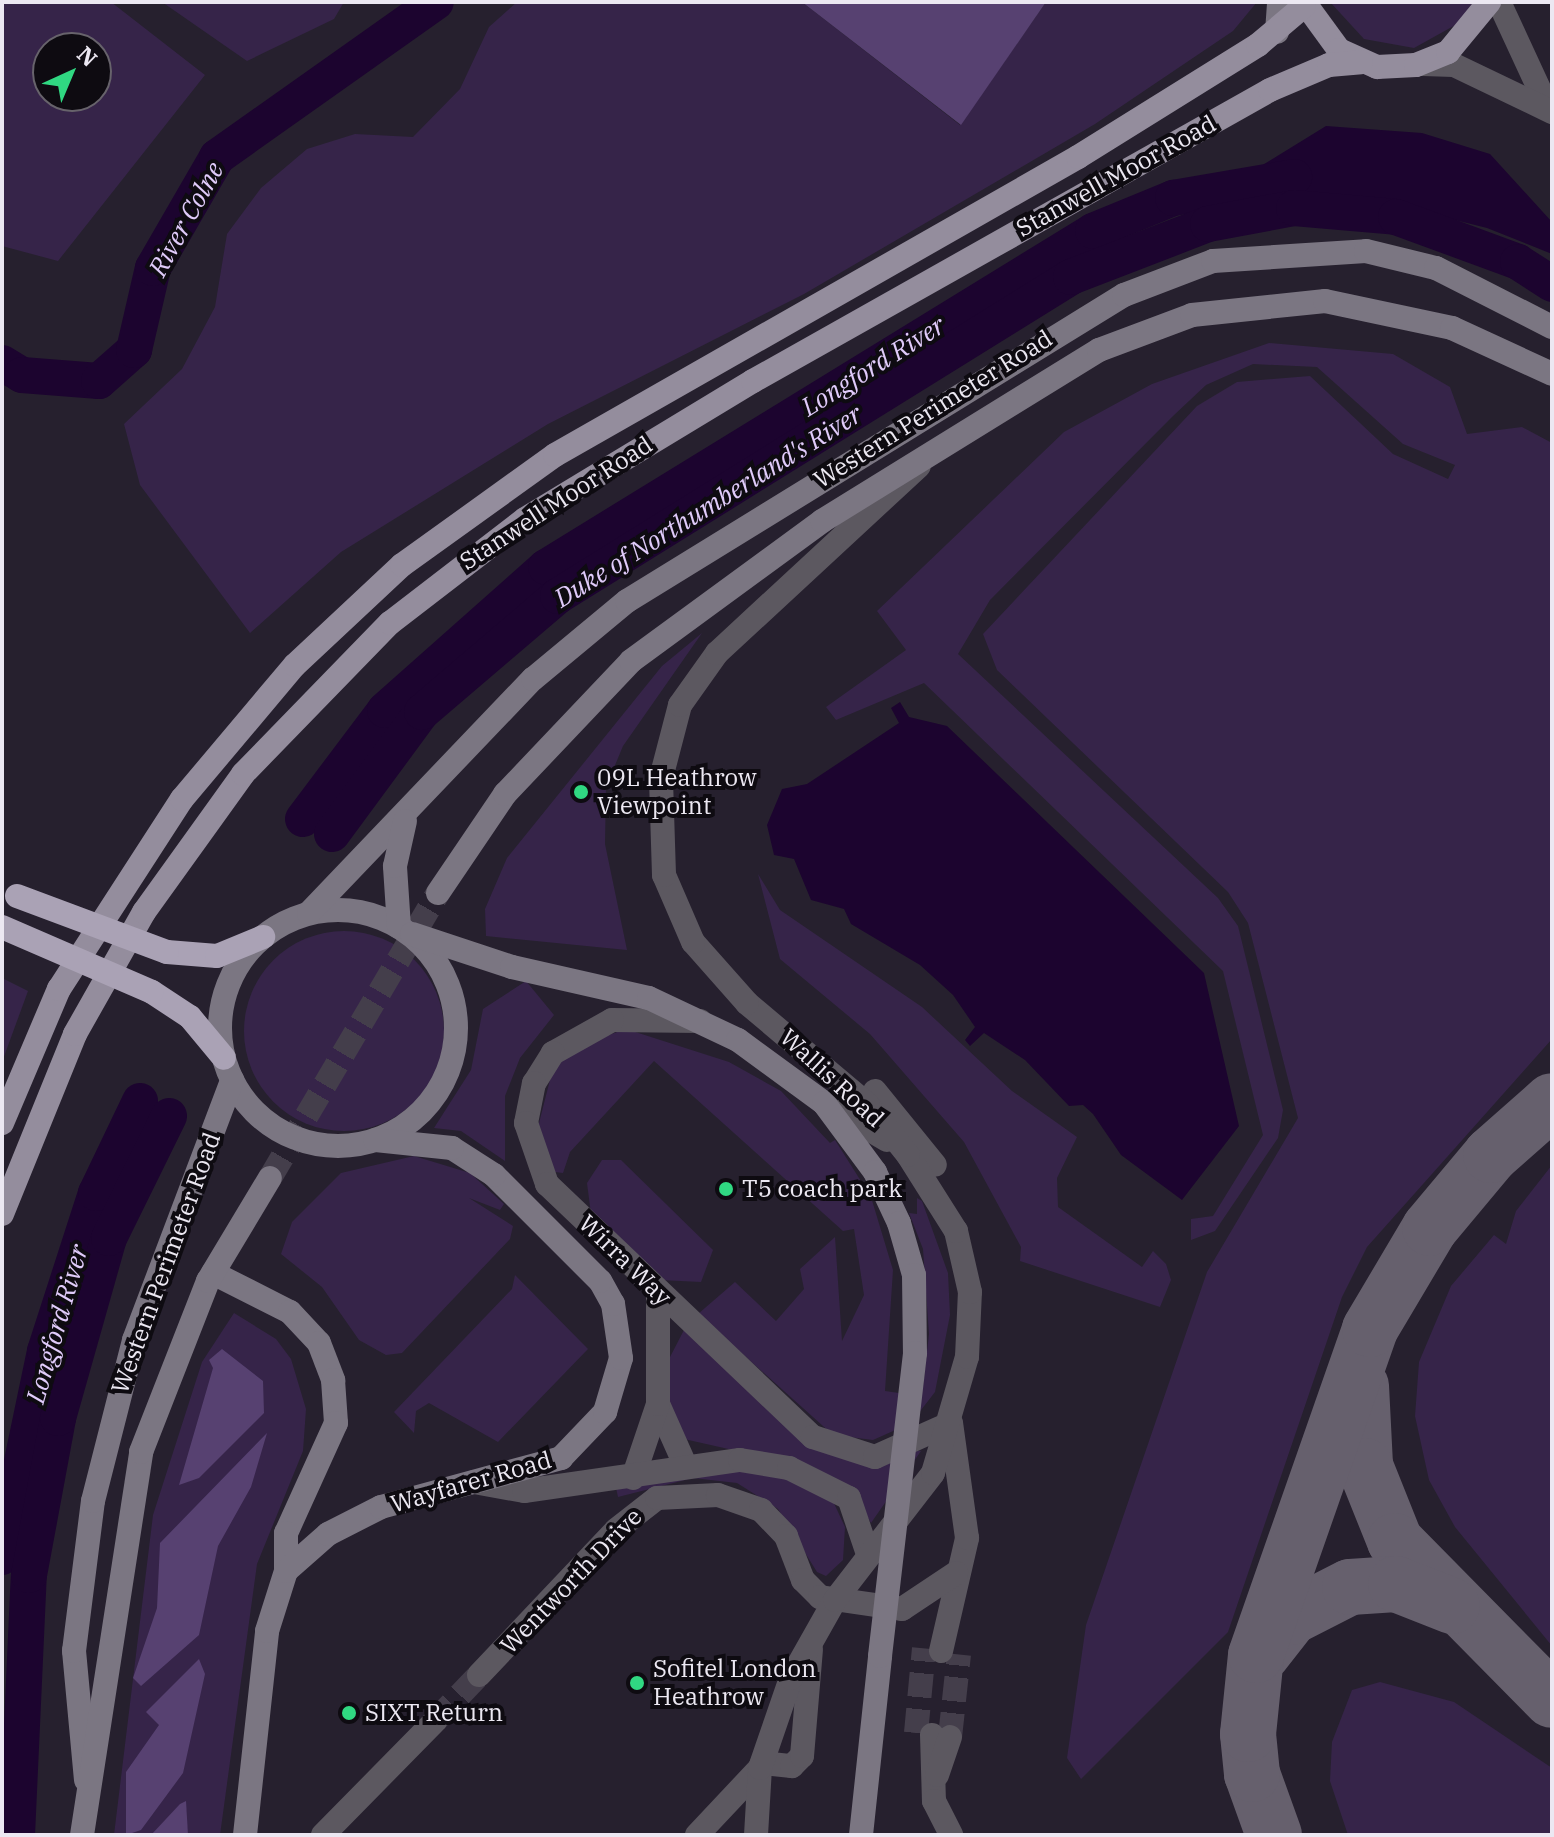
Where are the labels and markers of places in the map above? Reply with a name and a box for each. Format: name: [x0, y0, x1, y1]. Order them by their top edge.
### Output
place label: 09L Heathrow Viewpoint: [597, 764, 757, 820]
marker: 09L Heathrow Viewpoint: [572, 783, 590, 801]
place label: T5 coach park: [742, 1175, 902, 1203]
marker: T5 coach park: [717, 1180, 735, 1198]
place label: Sofitel London Heathrow: [653, 1655, 816, 1711]
marker: Sofitel London Heathrow: [628, 1674, 646, 1692]
place label: SIXT Return: [365, 1699, 503, 1727]
marker: SIXT Return: [340, 1704, 358, 1722]

